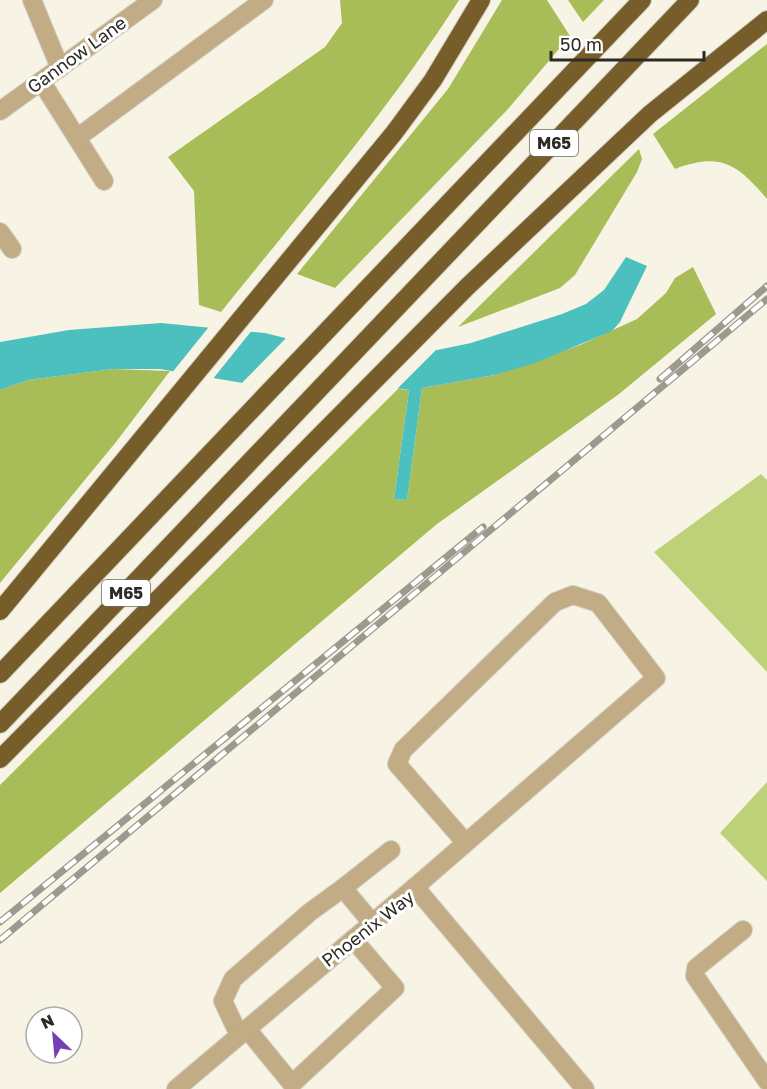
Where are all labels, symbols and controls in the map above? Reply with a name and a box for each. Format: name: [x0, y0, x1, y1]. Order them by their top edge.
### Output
street label: Gannow Lane: [23, 11, 130, 97]
scale bar: [551, 24, 704, 62]
text: 50 m: [560, 33, 602, 55]
road number: M65: [530, 130, 578, 156]
road number: M65: [102, 580, 150, 606]
street label: Phoenix Way: [317, 885, 418, 971]
north arrow: [24, 1005, 84, 1065]
text: N: [38, 1010, 57, 1033]

